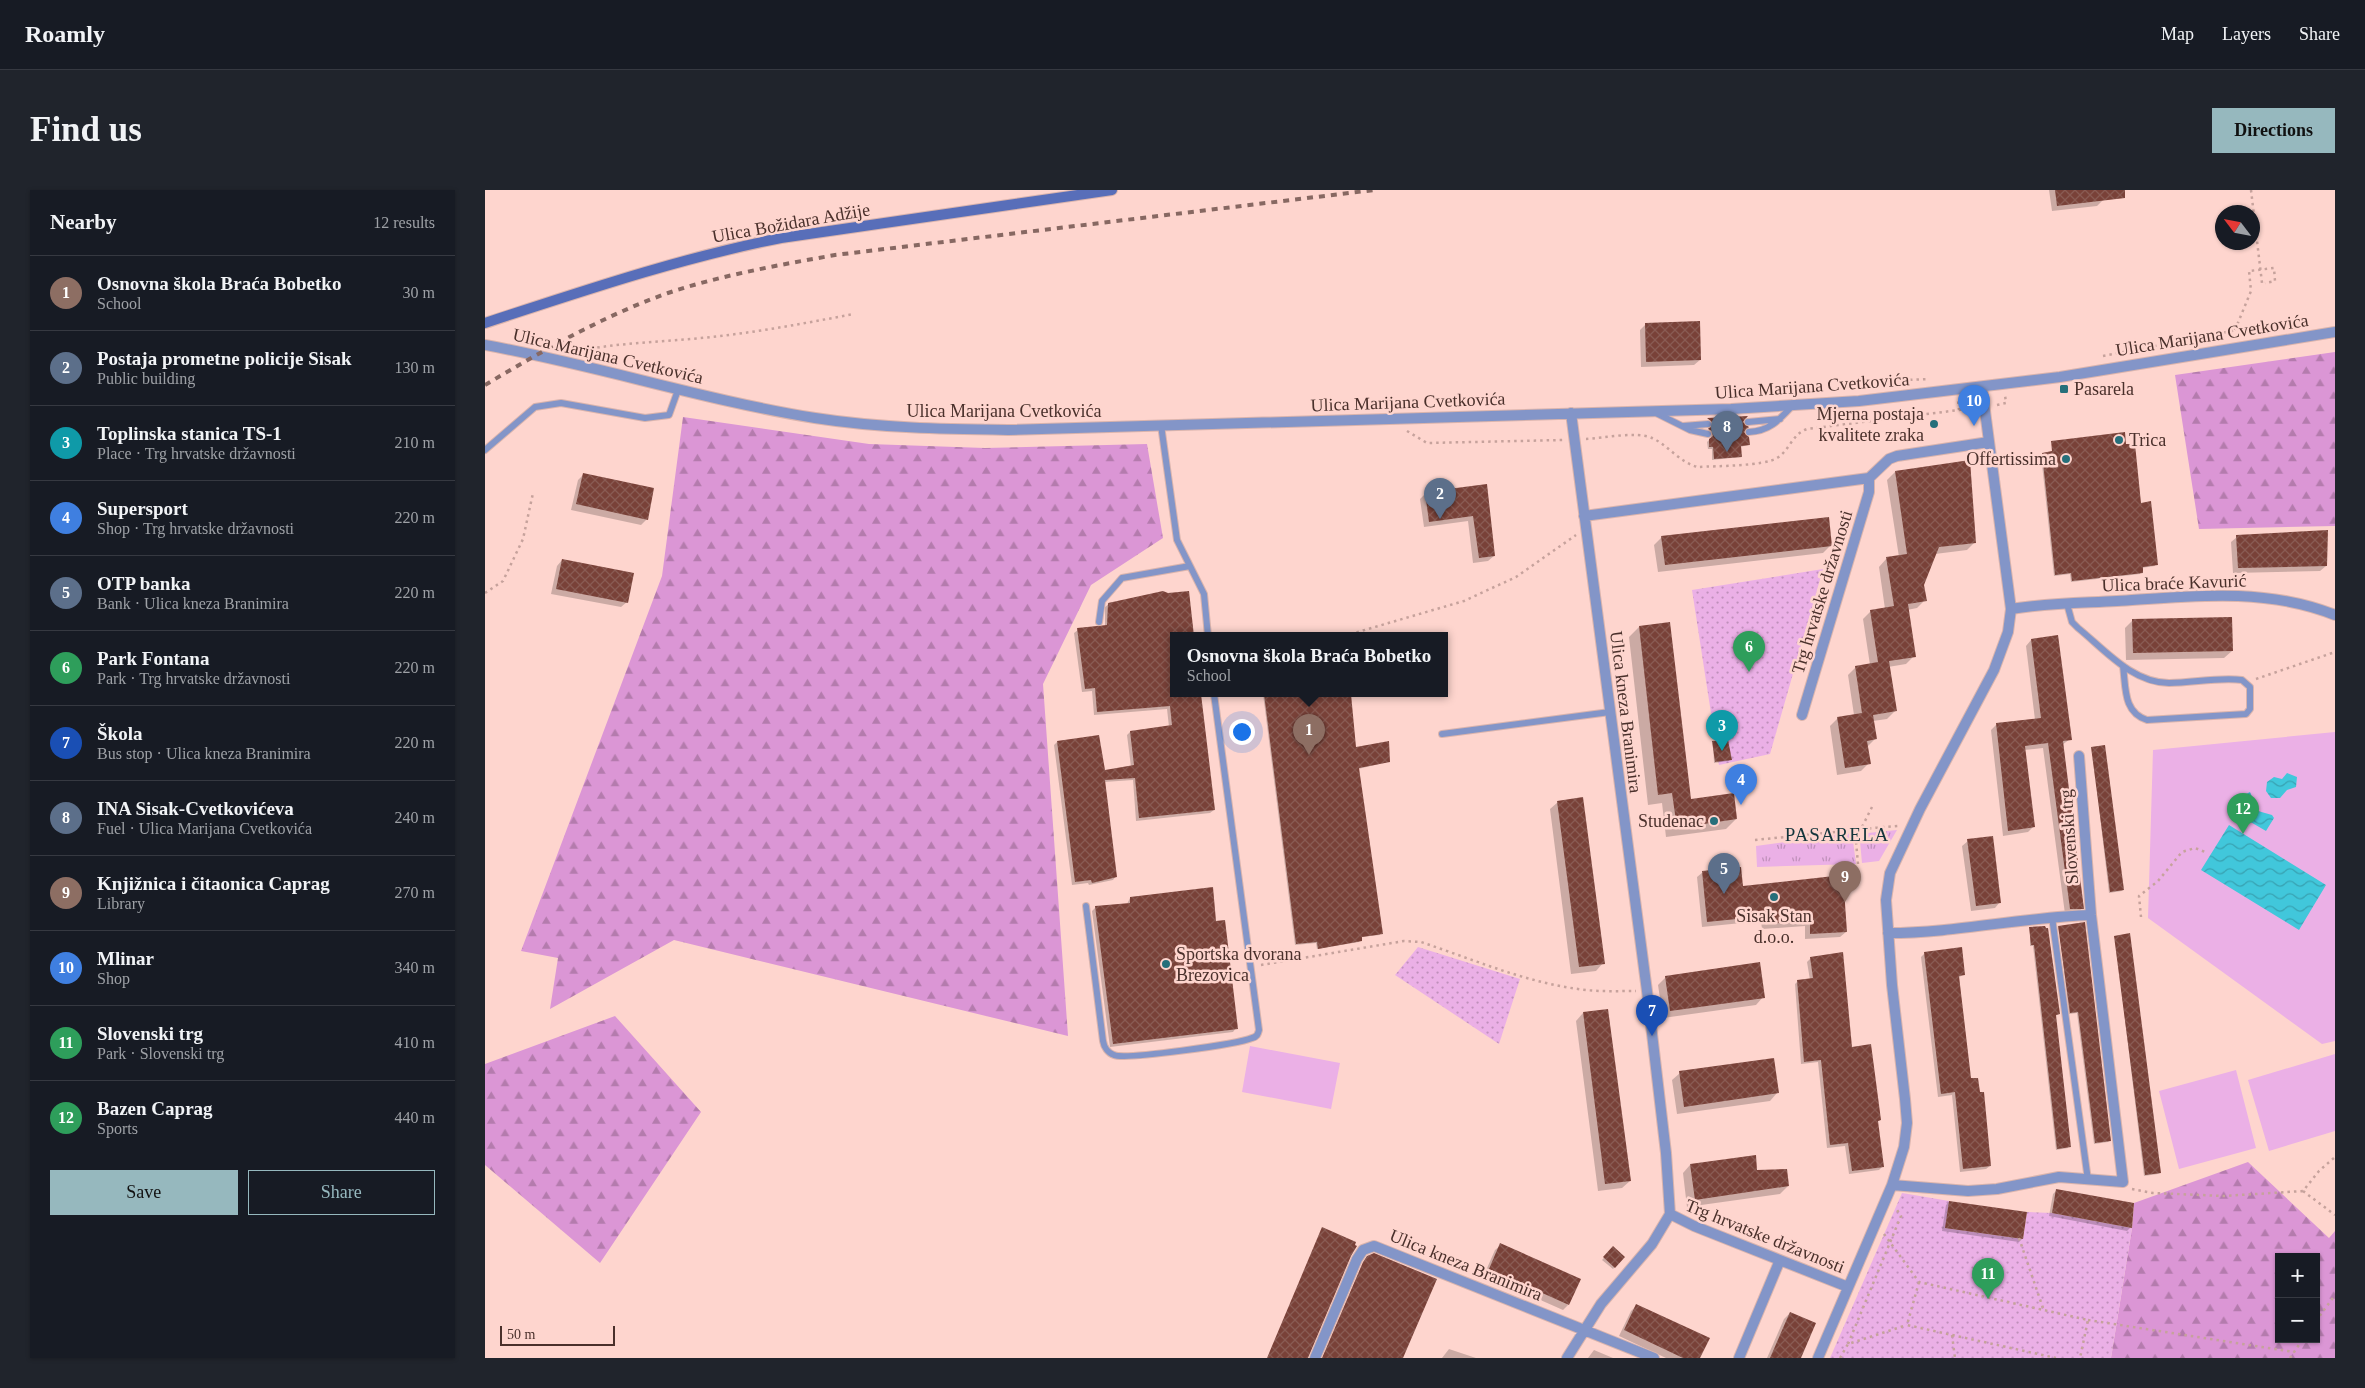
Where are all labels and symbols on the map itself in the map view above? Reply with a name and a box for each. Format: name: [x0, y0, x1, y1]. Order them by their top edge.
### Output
street label: Ulica Božidara Adžije: [711, 199, 871, 247]
north arrow: [2215, 205, 2260, 250]
street label: Ulica Marijana Cvetkovića: [2114, 310, 2310, 360]
street label: Ulica Marijana Cvetkovića: [511, 324, 705, 388]
street label: Ulica Marijana Cvetkovića: [1714, 369, 1910, 403]
place label: Pasarela: [2074, 379, 2134, 399]
marker: Pasarela: [2058, 383, 2070, 395]
pin: 10: [1958, 385, 1990, 426]
street label: Ulica Marijana Cvetkovića: [1310, 389, 1506, 415]
street label: Ulica Marijana Cvetkovića: [907, 401, 1101, 421]
place label: Mjerna postaja kvalitete zraka: [1817, 404, 1924, 445]
pin: 8: [1711, 411, 1743, 452]
marker: Mjerna postaja kvalitete zraka: [1928, 418, 1940, 430]
place label: Trica: [2129, 430, 2166, 450]
marker: Trica: [2113, 434, 2125, 446]
place label: Offertissima: [1966, 449, 2056, 469]
marker: Offertissima: [2060, 453, 2072, 465]
pin: 2: [1424, 478, 1456, 519]
street label: Trg hrvatske državnosti: [1788, 508, 1856, 676]
street label: Ulica braće Kavurić: [2101, 570, 2247, 596]
street label: Ulica kneza Branimira: [1606, 630, 1646, 794]
pin: 6: [1733, 631, 1765, 672]
pin: 3: [1706, 710, 1738, 751]
pin: 1: [1293, 714, 1325, 755]
your location: [1229, 719, 1255, 745]
pin: 4: [1725, 764, 1757, 805]
street label: Slovenski trg: [2056, 789, 2082, 885]
pin: 12: [2227, 793, 2259, 834]
place label: Studenac: [1638, 811, 1704, 831]
marker: Studenac: [1708, 815, 1720, 827]
district label: PASARELA: [1785, 824, 1889, 845]
pin: 5: [1708, 853, 1740, 894]
pin: 9: [1829, 861, 1861, 902]
marker: Sisak Stan d.o.o.: [1768, 891, 1780, 903]
place label: Sisak Stan d.o.o.: [1736, 906, 1812, 947]
place label: Sportska dvorana Brezovica: [1176, 944, 1301, 985]
marker: Sportska dvorana Brezovica: [1160, 958, 1172, 970]
pin: 7: [1636, 995, 1668, 1036]
street label: Trg hrvatske državnosti: [1682, 1195, 1848, 1277]
street label: Ulica kneza Branimira: [1387, 1225, 1545, 1305]
pin: 11: [1972, 1258, 2004, 1299]
scale bar: [500, 1323, 615, 1346]

